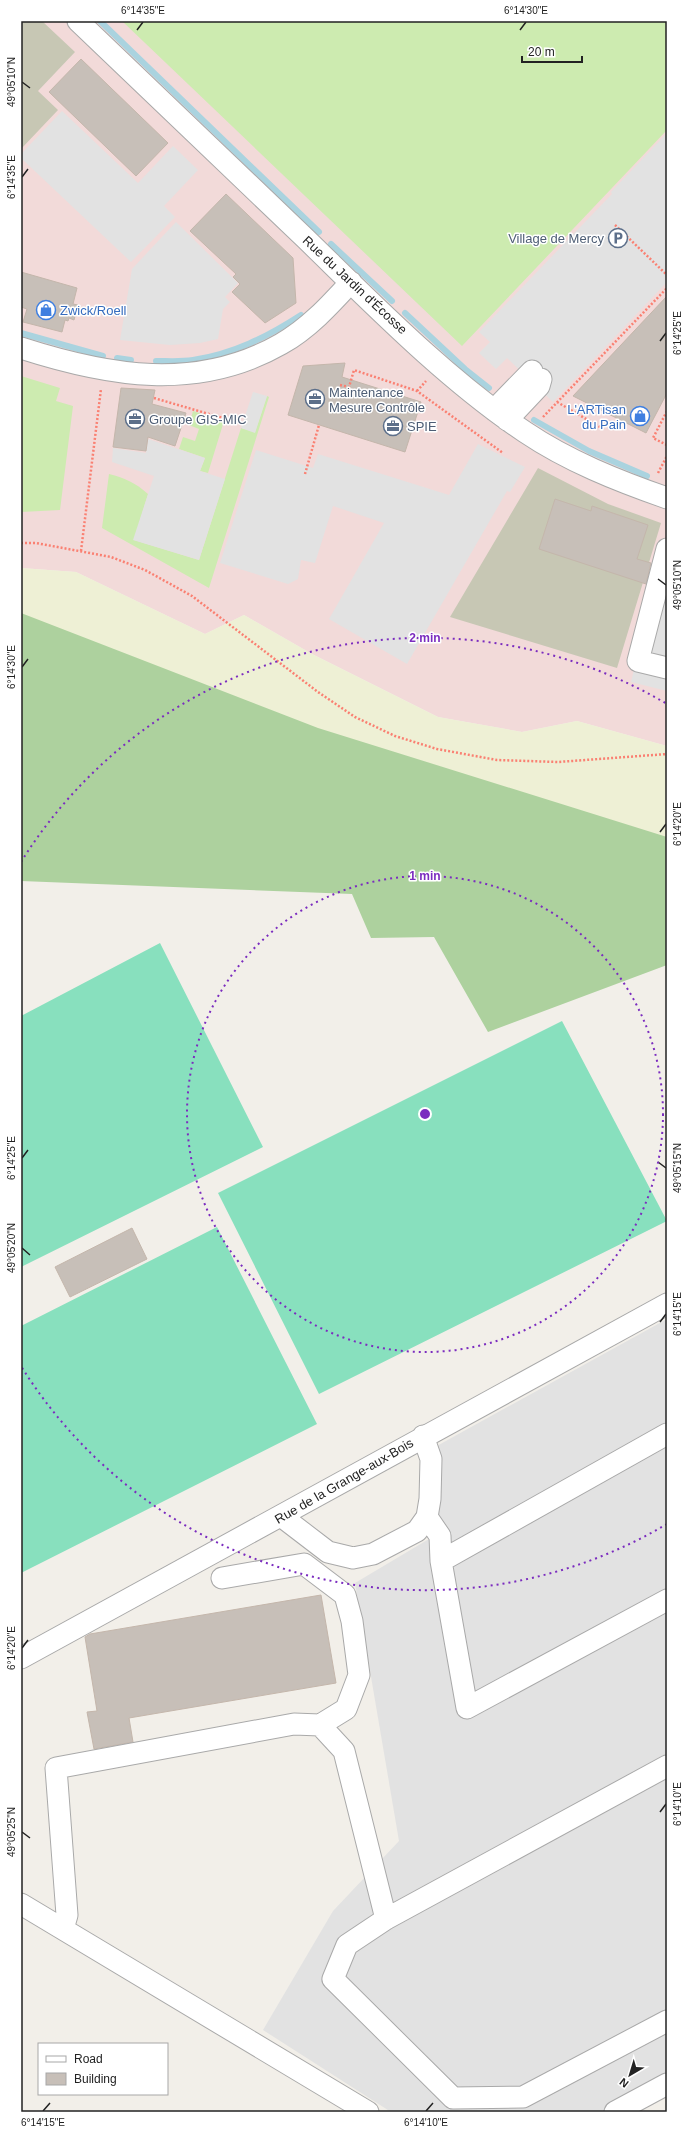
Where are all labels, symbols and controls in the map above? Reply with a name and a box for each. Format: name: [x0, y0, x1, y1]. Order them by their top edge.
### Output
text: 6°14'35"E: [121, 5, 165, 16]
text: 6°14'30"E: [504, 5, 548, 16]
scale bar: [522, 38, 582, 64]
text: 20 m: [528, 45, 555, 59]
text: 49°05'10"N: [6, 57, 17, 107]
text: 6°14'35"E: [6, 155, 17, 199]
parking icon: Village de Mercy: [607, 227, 629, 249]
place label: Village de Mercy: [508, 231, 604, 246]
street label: Rue du Jardin d'Écosse: [300, 233, 410, 337]
shop icon: Zwick/Roell: [35, 299, 57, 321]
place label: Zwick/Roell: [60, 303, 127, 318]
text: 6°14'25"E: [672, 311, 683, 355]
place label: Maintenance Mesure Contrôle: [329, 385, 425, 415]
office icon: Maintenance Mesure Contrôle: [304, 388, 326, 410]
place label: L'ARTisan du Pain: [567, 402, 626, 432]
shop icon: L'ARTisan du Pain: [629, 405, 651, 427]
office icon: Groupe GIS-MIC: [124, 408, 146, 430]
place label: Groupe GIS-MIC: [149, 412, 247, 427]
office icon: SPIE: [382, 415, 404, 437]
place label: SPIE: [407, 419, 437, 434]
text: 49°05'10"N: [672, 560, 683, 610]
text: 2 min: [409, 631, 441, 645]
text: 6°14'30"E: [6, 645, 17, 689]
text: 6°14'20"E: [672, 802, 683, 846]
text: 1 min: [409, 869, 441, 883]
centre of rings: [418, 1107, 432, 1121]
text: 6°14'25"E: [6, 1136, 17, 1180]
text: 49°05'15"N: [672, 1143, 683, 1193]
text: 49°05'20"N: [6, 1223, 17, 1273]
text: 6°14'15"E: [672, 1292, 683, 1336]
street label: Rue de la Grange-aux-Bois: [272, 1435, 416, 1527]
text: 6°14'20"E: [6, 1626, 17, 1670]
text: 6°14'10"E: [672, 1782, 683, 1826]
text: 49°05'25"N: [6, 1807, 17, 1857]
legend: [38, 2043, 168, 2095]
text: Road: [74, 2052, 103, 2066]
north arrow: [610, 2055, 650, 2095]
text: Building: [74, 2072, 117, 2086]
text: N: [617, 2076, 631, 2090]
text: 6°14'15"E: [21, 2117, 65, 2128]
text: 6°14'10"E: [404, 2117, 448, 2128]

